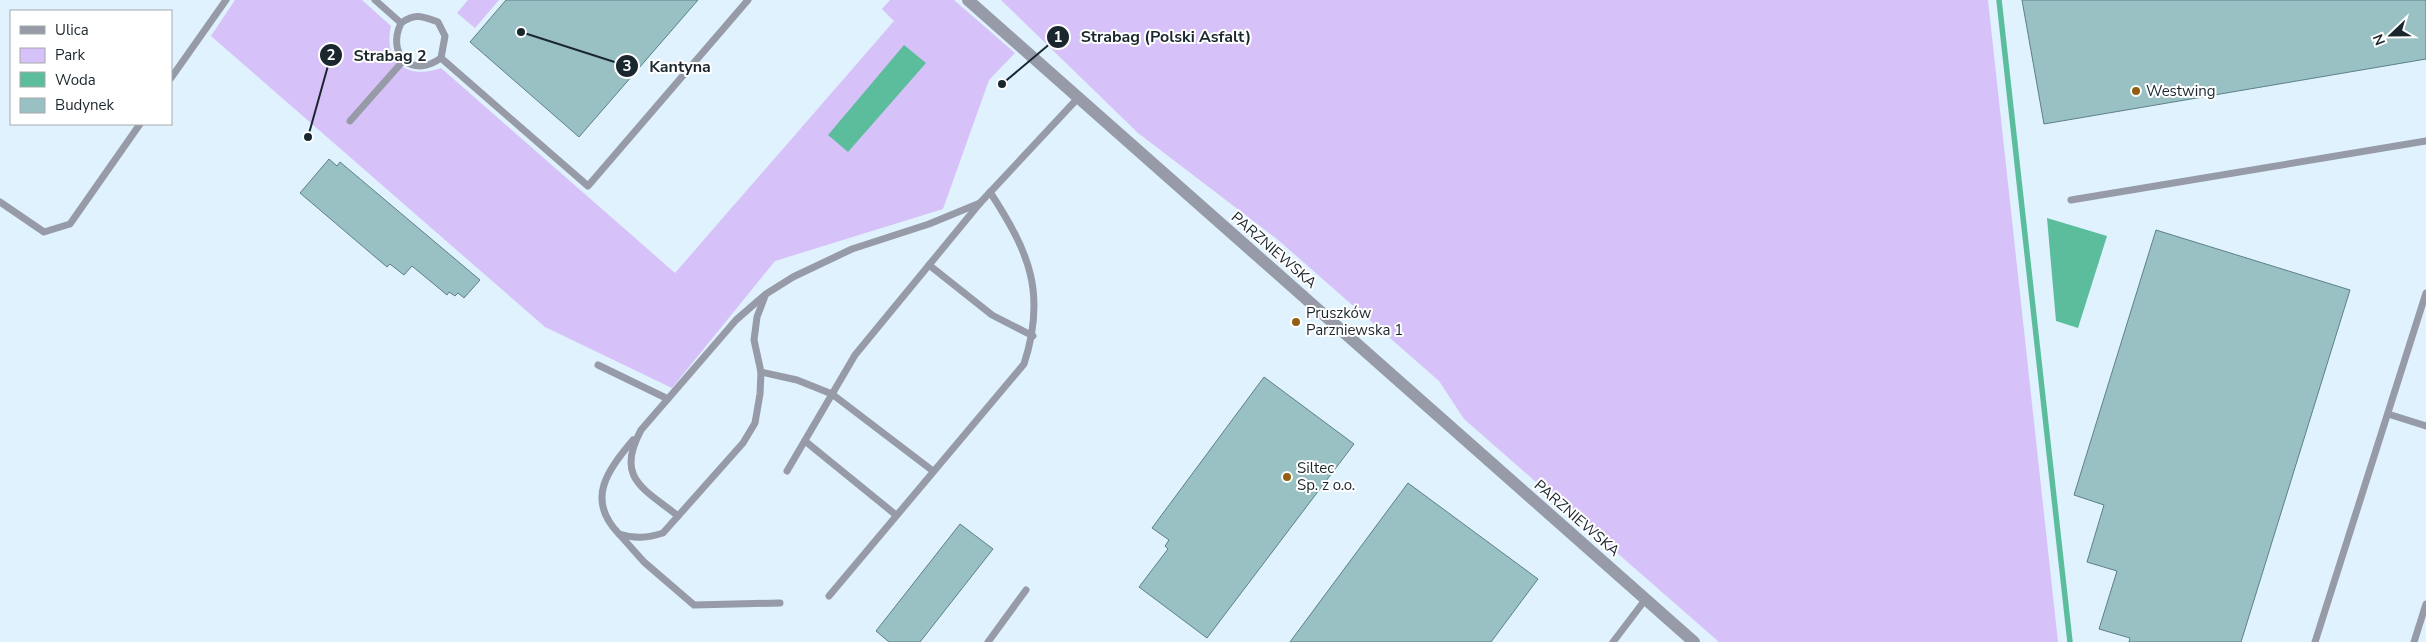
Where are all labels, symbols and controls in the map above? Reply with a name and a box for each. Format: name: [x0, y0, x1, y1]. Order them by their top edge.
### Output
legend: [10, 10, 172, 125]
north arrow: [2366, 10, 2416, 60]
text: Ulica: [55, 20, 89, 40]
callout: Strabag (Polski Asfalt): [1046, 21, 1261, 52]
text: Strabag (Polski Asfalt): [1081, 26, 1251, 48]
text: 1: [1053, 27, 1063, 47]
text: N: [2369, 31, 2390, 48]
callout: Strabag 2: [319, 39, 437, 70]
text: Park: [55, 45, 85, 65]
text: 2: [326, 45, 336, 65]
text: Strabag 2: [353, 45, 427, 67]
callout: Kantyna: [614, 51, 721, 82]
text: 3: [622, 56, 632, 76]
text: Kantyna: [649, 56, 711, 78]
text: Woda: [55, 70, 96, 90]
place label: Westwing: [2146, 81, 2216, 101]
marker: Westwing: [2130, 85, 2142, 97]
text: Budynek: [55, 95, 115, 115]
street label: PARZNIEWSKA: [1227, 207, 1321, 293]
place label: Pruszków Parzniewska 1: [1306, 303, 1403, 340]
marker: Pruszków Parzniewska 1: [1290, 316, 1302, 328]
place label: Siltec Sp. z o.o.: [1297, 458, 1355, 495]
marker: Siltec Sp. z o.o.: [1281, 471, 1293, 483]
street label: PARZNIEWSKA: [1530, 475, 1624, 561]

